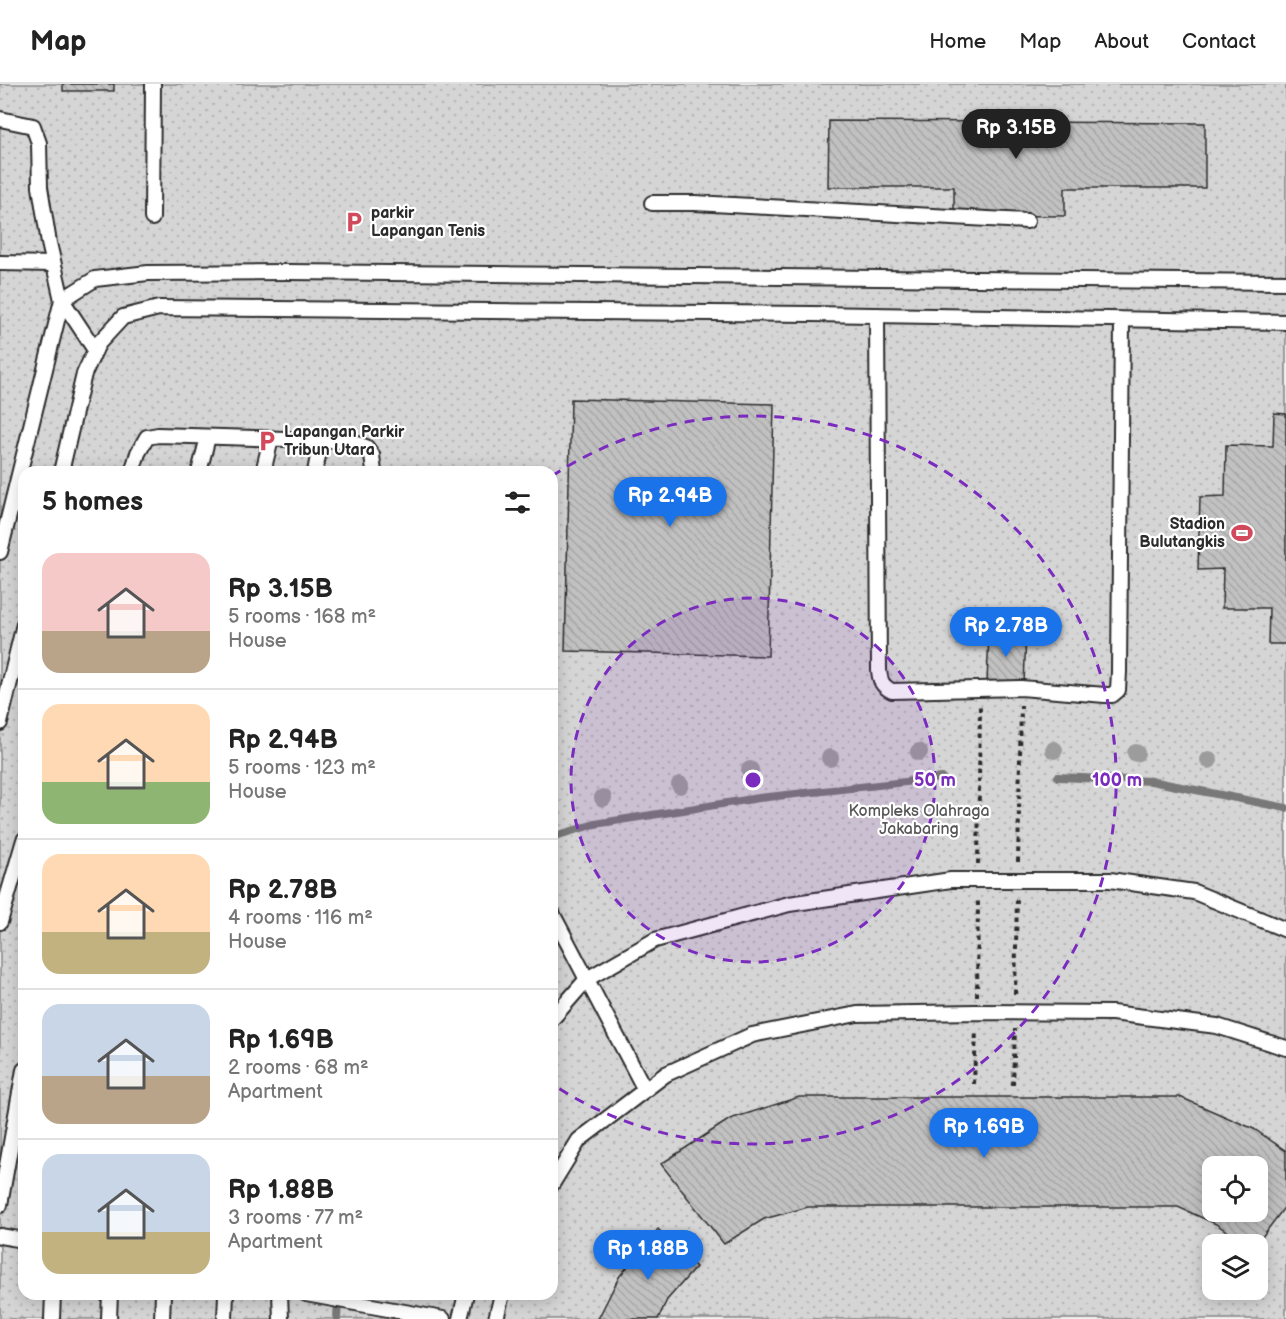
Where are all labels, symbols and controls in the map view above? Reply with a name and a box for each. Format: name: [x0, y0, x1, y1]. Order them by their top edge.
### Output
text: Map: [30, 25, 86, 58]
text: Home: [929, 29, 986, 54]
text: Map: [1019, 29, 1061, 54]
text: About: [1094, 29, 1149, 54]
text: Contact: [1182, 29, 1256, 54]
pin: Rp 3.15B: [954, 109, 1078, 160]
text: Rp 3.15B: [976, 116, 1056, 140]
place label: parkir Lapangan Tenis: [371, 204, 485, 241]
parking icon: parkir Lapangan Tenis: [342, 210, 366, 234]
place label: Lapangan Parkir Tribun Utara: [284, 423, 405, 460]
parking icon: Lapangan Parkir Tribun Utara: [255, 429, 279, 453]
pin: Rp 2.94B: [608, 477, 732, 528]
text: Rp 2.94B: [628, 484, 712, 508]
icon: filters: [501, 486, 534, 519]
text: 5 homes: [42, 487, 143, 518]
place label: Stadion Bulutangkis: [1139, 515, 1225, 552]
sports icon: Stadion Bulutangkis: [1230, 521, 1254, 545]
text: Rp 3.15B: [228, 574, 333, 605]
icon: home: [90, 577, 162, 649]
text: 5 rooms · 168 m²: [228, 605, 376, 629]
pin: Rp 2.78B: [944, 607, 1068, 658]
text: Rp 2.78B: [964, 614, 1048, 638]
text: House: [228, 629, 287, 653]
text: Rp 2.94B: [228, 725, 338, 756]
icon: home: [90, 728, 162, 800]
text: 5 rooms · 123 m²: [228, 756, 376, 780]
centre of rings: [743, 770, 763, 790]
text: 50 m: [914, 770, 956, 791]
text: 100 m: [1092, 770, 1142, 791]
text: House: [228, 780, 287, 804]
park label: Kompleks Olahraga Jakabaring: [848, 802, 990, 839]
text: Rp 2.78B: [228, 875, 337, 906]
icon: home: [90, 878, 162, 950]
text: 4 rooms · 116 m²: [228, 906, 373, 930]
text: House: [228, 930, 287, 954]
text: Rp 1.69B: [228, 1025, 334, 1056]
icon: home: [90, 1028, 162, 1100]
text: 2 rooms · 68 m²: [228, 1056, 369, 1080]
text: Apartment: [228, 1080, 323, 1104]
pin: Rp 1.69B: [922, 1108, 1046, 1159]
text: Rp 1.69B: [943, 1115, 1025, 1139]
map controls: [1202, 1156, 1268, 1300]
button: locate: [1202, 1156, 1268, 1222]
text: Rp 1.88B: [228, 1175, 334, 1206]
icon: home: [90, 1178, 162, 1250]
text: 3 rooms · 77 m²: [228, 1206, 363, 1230]
text: Apartment: [228, 1230, 323, 1254]
pin: Rp 1.88B: [586, 1230, 710, 1281]
button: layers: [1202, 1234, 1268, 1300]
text: Rp 1.88B: [607, 1237, 689, 1261]

